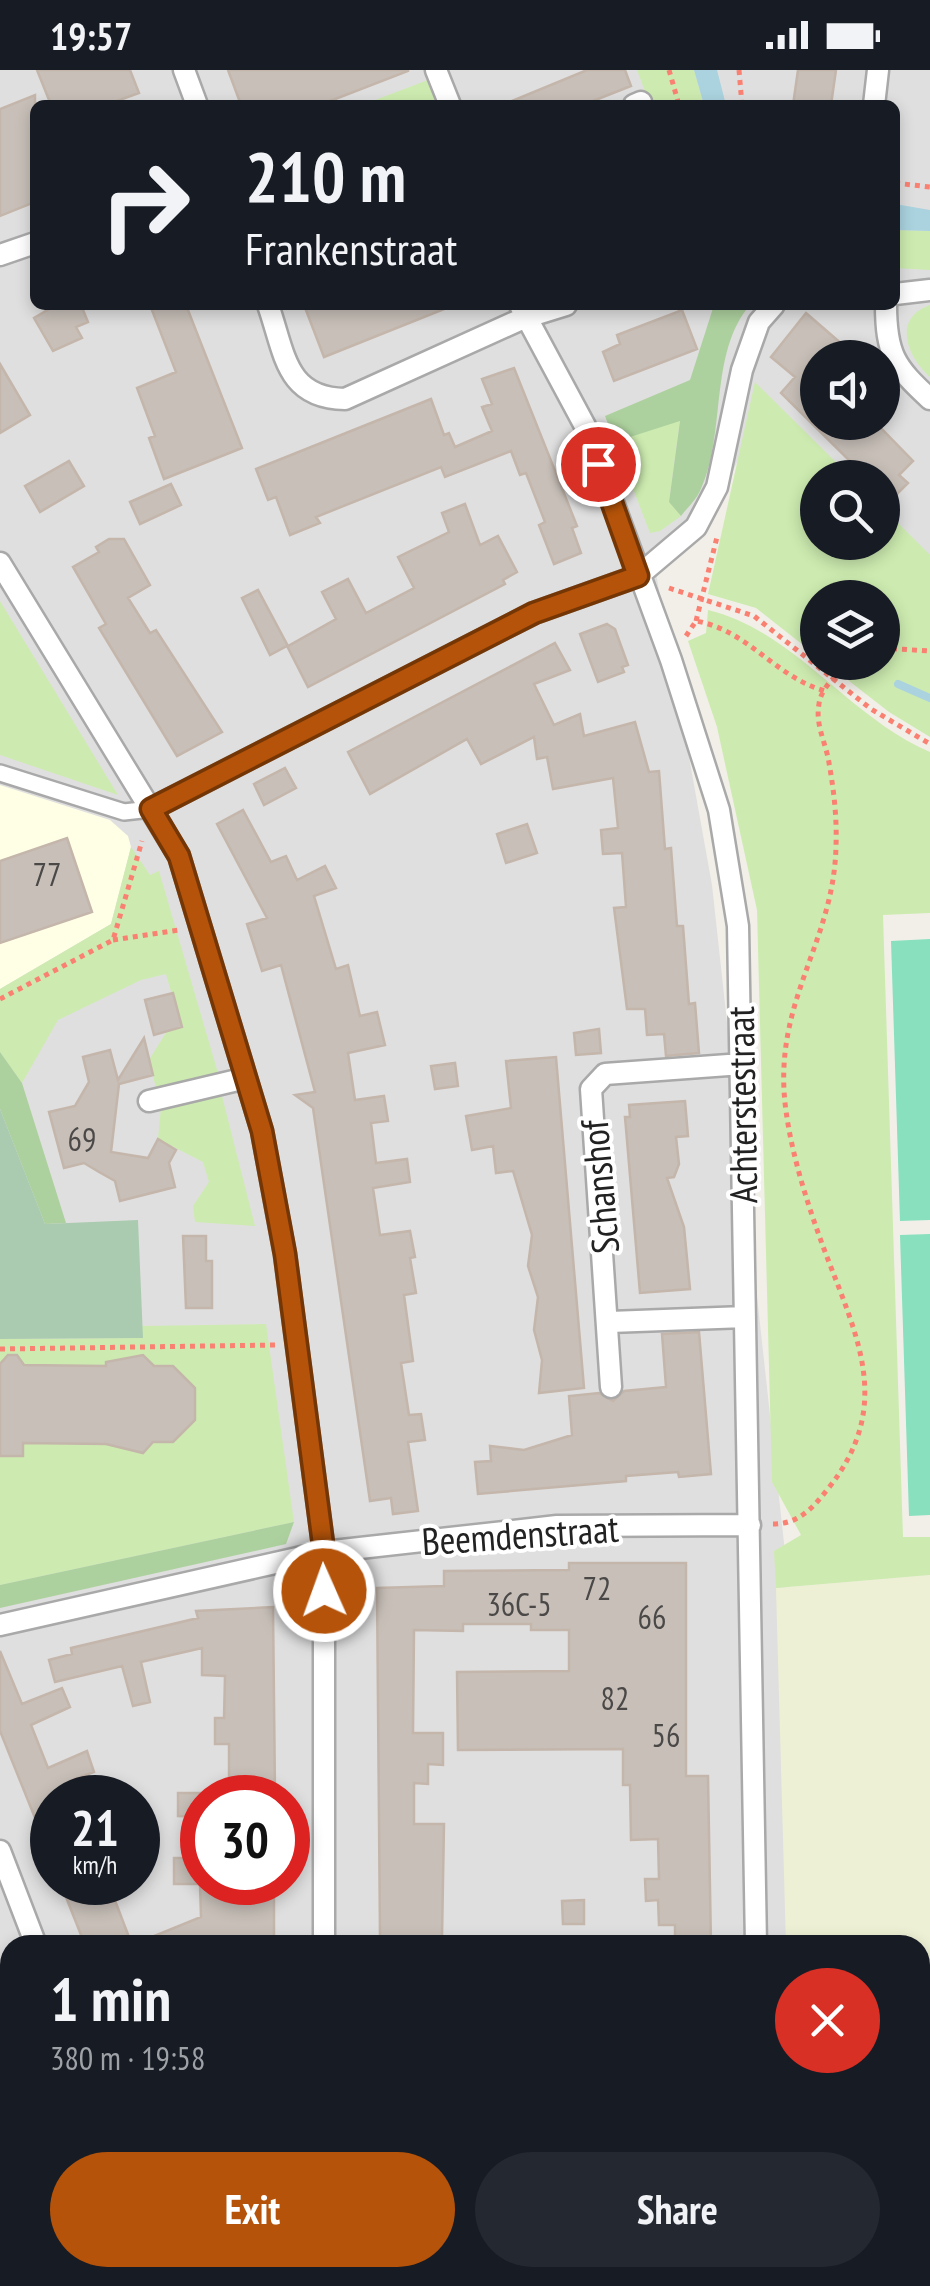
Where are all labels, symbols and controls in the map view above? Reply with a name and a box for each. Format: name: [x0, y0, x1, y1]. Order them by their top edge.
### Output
text: 19:57: [50, 11, 132, 60]
text: 210 m: [245, 131, 406, 221]
icon: right: [80, 140, 210, 270]
text: Frankenstraat: [245, 219, 457, 277]
map controls: [800, 340, 900, 680]
button: sound: [800, 340, 900, 440]
pin: [556, 422, 641, 507]
icon: arrive: [571, 437, 626, 492]
button: search: [800, 460, 900, 560]
button: layers: [800, 580, 900, 680]
house number: 77: [33, 853, 61, 895]
street label: Achterstestraat: [715, 1005, 767, 1204]
street label: Schanshof: [569, 1117, 629, 1256]
house number: 69: [68, 1118, 96, 1160]
street label: Beemdenstraat: [420, 1503, 621, 1565]
position arrow: [272, 1539, 376, 1643]
house number: 72: [583, 1567, 611, 1609]
house number: 36C-5: [486, 1583, 552, 1625]
house number: 66: [638, 1596, 666, 1638]
house number: 82: [601, 1677, 629, 1719]
house number: 56: [652, 1714, 680, 1756]
speed limit sign: 30: [180, 1775, 310, 1905]
text: 21: [71, 1795, 119, 1860]
text: km/h: [73, 1849, 117, 1881]
text: 1 min: [50, 1960, 171, 2038]
button: close: [775, 1968, 880, 2073]
text: 380 m · 19:58: [50, 2037, 205, 2079]
button: Exit: [50, 2152, 455, 2267]
button: Share: [475, 2152, 880, 2267]

